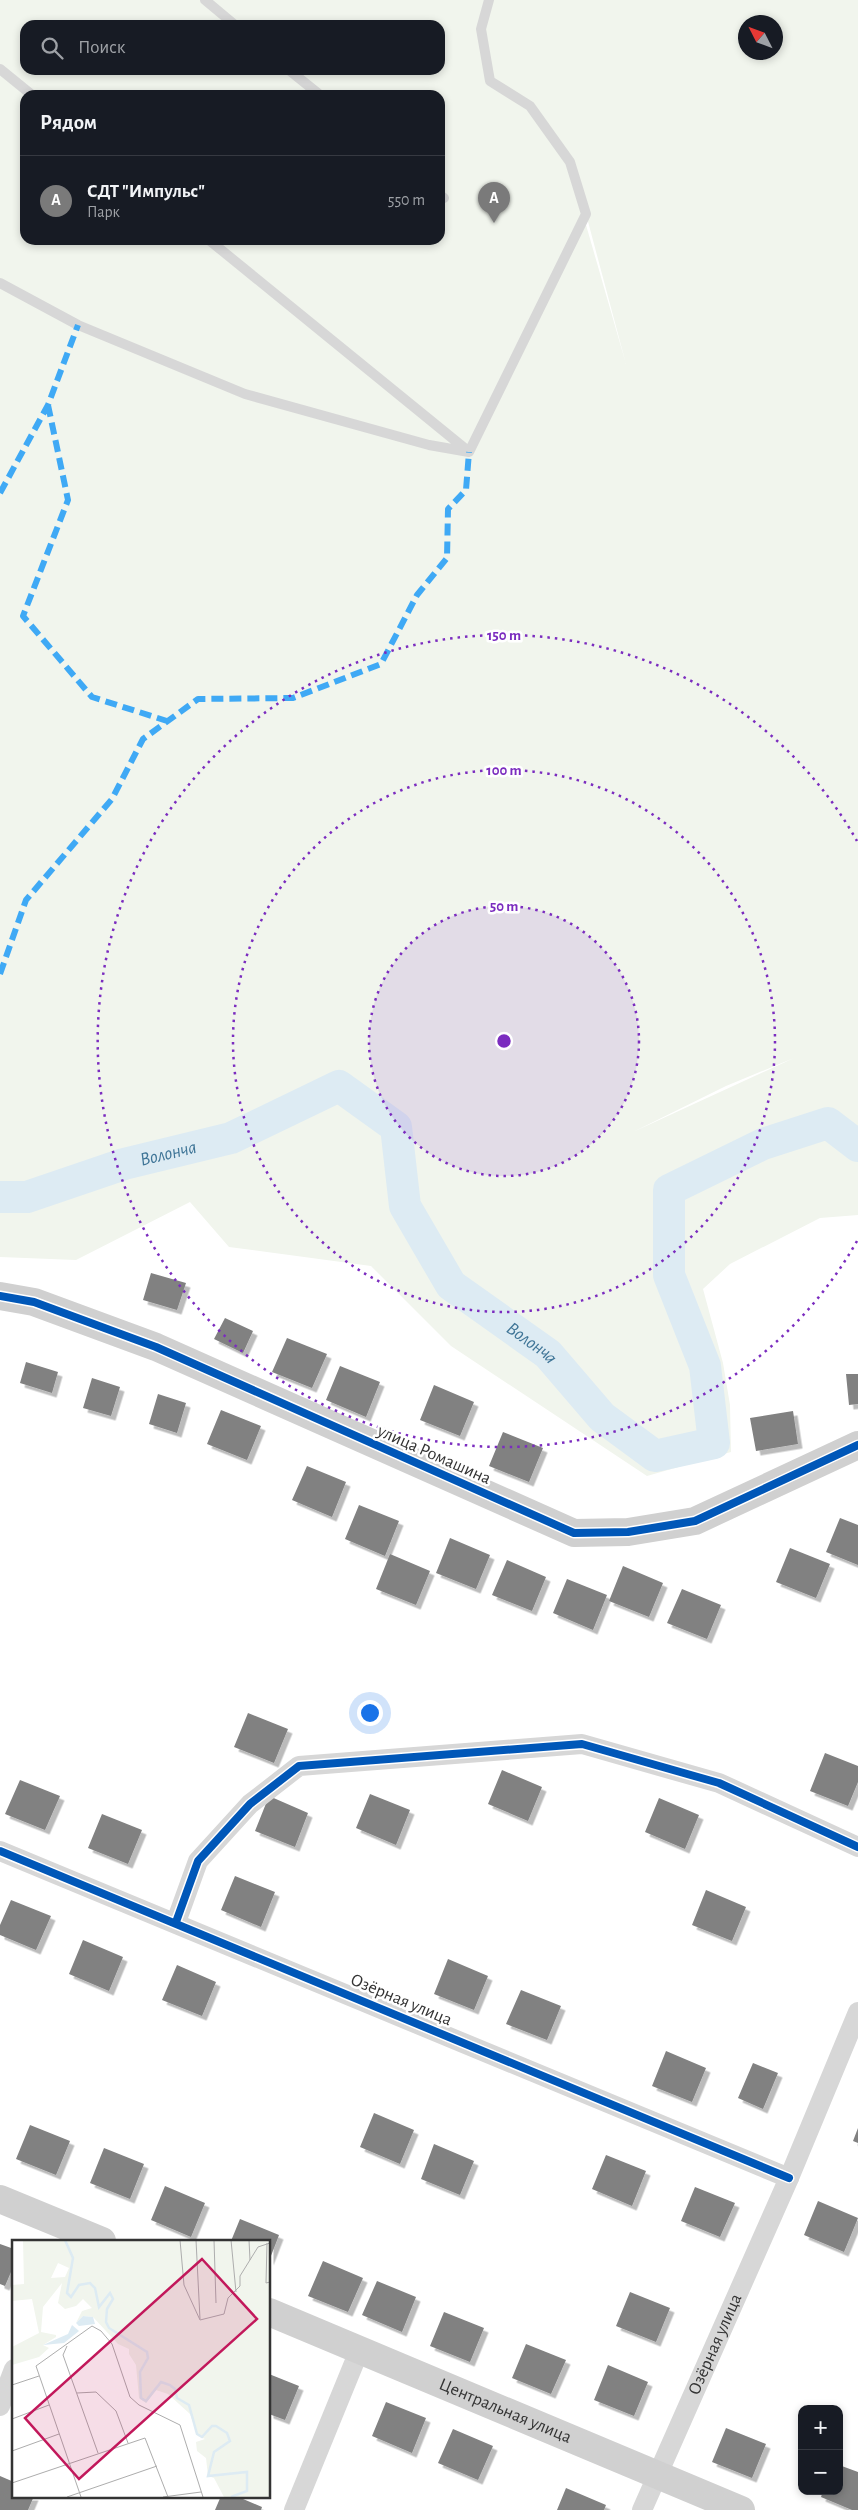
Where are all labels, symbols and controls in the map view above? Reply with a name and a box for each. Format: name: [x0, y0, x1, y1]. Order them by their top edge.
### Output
north arrow: [738, 15, 783, 60]
search box: [20, 20, 445, 75]
icon: search: [38, 34, 66, 62]
text: Поиск: [78, 38, 125, 57]
text: Рядом: [40, 112, 97, 133]
text: СДТ "Импульс": [87, 182, 205, 201]
pin: A: [478, 182, 510, 223]
text: A: [51, 192, 61, 208]
text: 550 m: [388, 192, 425, 208]
text: Парк: [87, 204, 120, 220]
text: 150 m: [487, 628, 521, 643]
text: 100 m: [486, 763, 522, 778]
text: 50 m: [490, 899, 518, 914]
centre of rings: [495, 1032, 513, 1050]
water label: Волонча: [138, 1137, 198, 1169]
water label: Волонча: [503, 1318, 561, 1367]
street label: улица Ромашина: [374, 1422, 493, 1488]
your location: [357, 1700, 383, 1726]
street label: Озёрная улица: [348, 1971, 454, 2029]
inset map: [12, 2240, 270, 2498]
street label: Озёрная улица: [685, 2291, 745, 2398]
street label: Центральная улица: [436, 2375, 574, 2447]
map controls: [798, 2405, 843, 2495]
button: +: [798, 2405, 843, 2450]
button: −: [798, 2450, 843, 2495]

